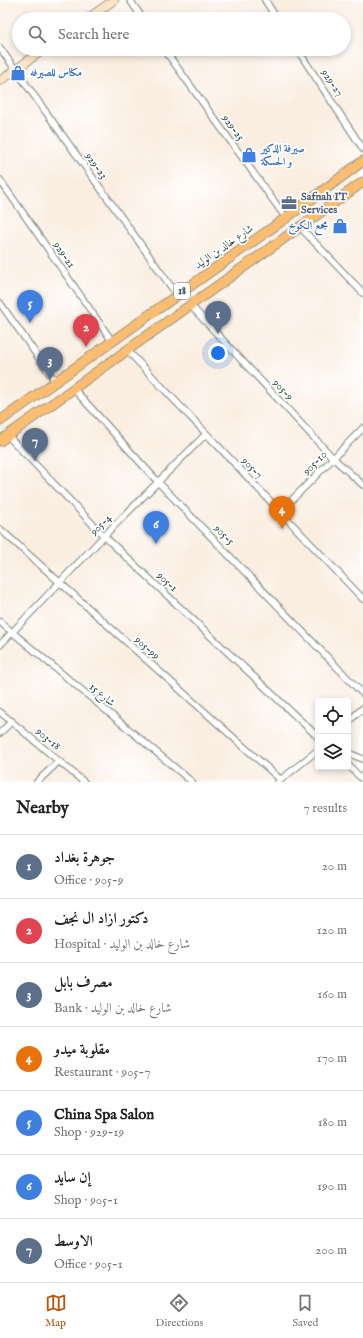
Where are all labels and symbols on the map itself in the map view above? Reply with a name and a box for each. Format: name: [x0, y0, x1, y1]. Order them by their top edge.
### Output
shop icon: مكناس للصيرفه: [9, 64, 27, 82]
place label: مكناس للصيرفه: [30, 66, 82, 80]
street label: 929-27: [317, 66, 346, 99]
street label: 929-25: [218, 111, 247, 144]
place label: صيرفة الذكير و الحسكة: [259, 142, 305, 169]
shop icon: صيرفة الذكير و الحسكة: [240, 146, 258, 164]
street label: 929-23: [81, 149, 110, 182]
place label: Safnah IT Services: [301, 190, 348, 217]
office icon: Safnah IT Services: [280, 194, 298, 212]
shop icon: مجمع الكوخ: [331, 217, 349, 235]
place label: مجمع الكوخ: [288, 219, 328, 236]
street label: شارع خالد بن الوليد: [192, 222, 257, 274]
street label: 929-21: [49, 238, 78, 271]
road number: 18: [174, 283, 190, 299]
pin: 5: [17, 290, 43, 323]
pin: 1: [205, 301, 231, 334]
pin: 2: [73, 314, 99, 347]
your location: [208, 343, 228, 363]
pin: 3: [37, 347, 63, 380]
street label: 905-9: [269, 376, 296, 404]
pin: 7: [22, 428, 48, 461]
street label: 905-10: [299, 448, 330, 479]
street label: 905-7: [238, 454, 266, 482]
pin: 4: [269, 496, 295, 529]
street label: 905-4: [87, 511, 115, 539]
pin: 6: [143, 511, 169, 544]
street label: 905-5: [210, 521, 237, 548]
street label: 905-1: [153, 568, 180, 595]
street label: 905-99: [131, 632, 163, 663]
street label: شارع 15: [85, 680, 118, 711]
street label: 903-18: [32, 724, 63, 753]

